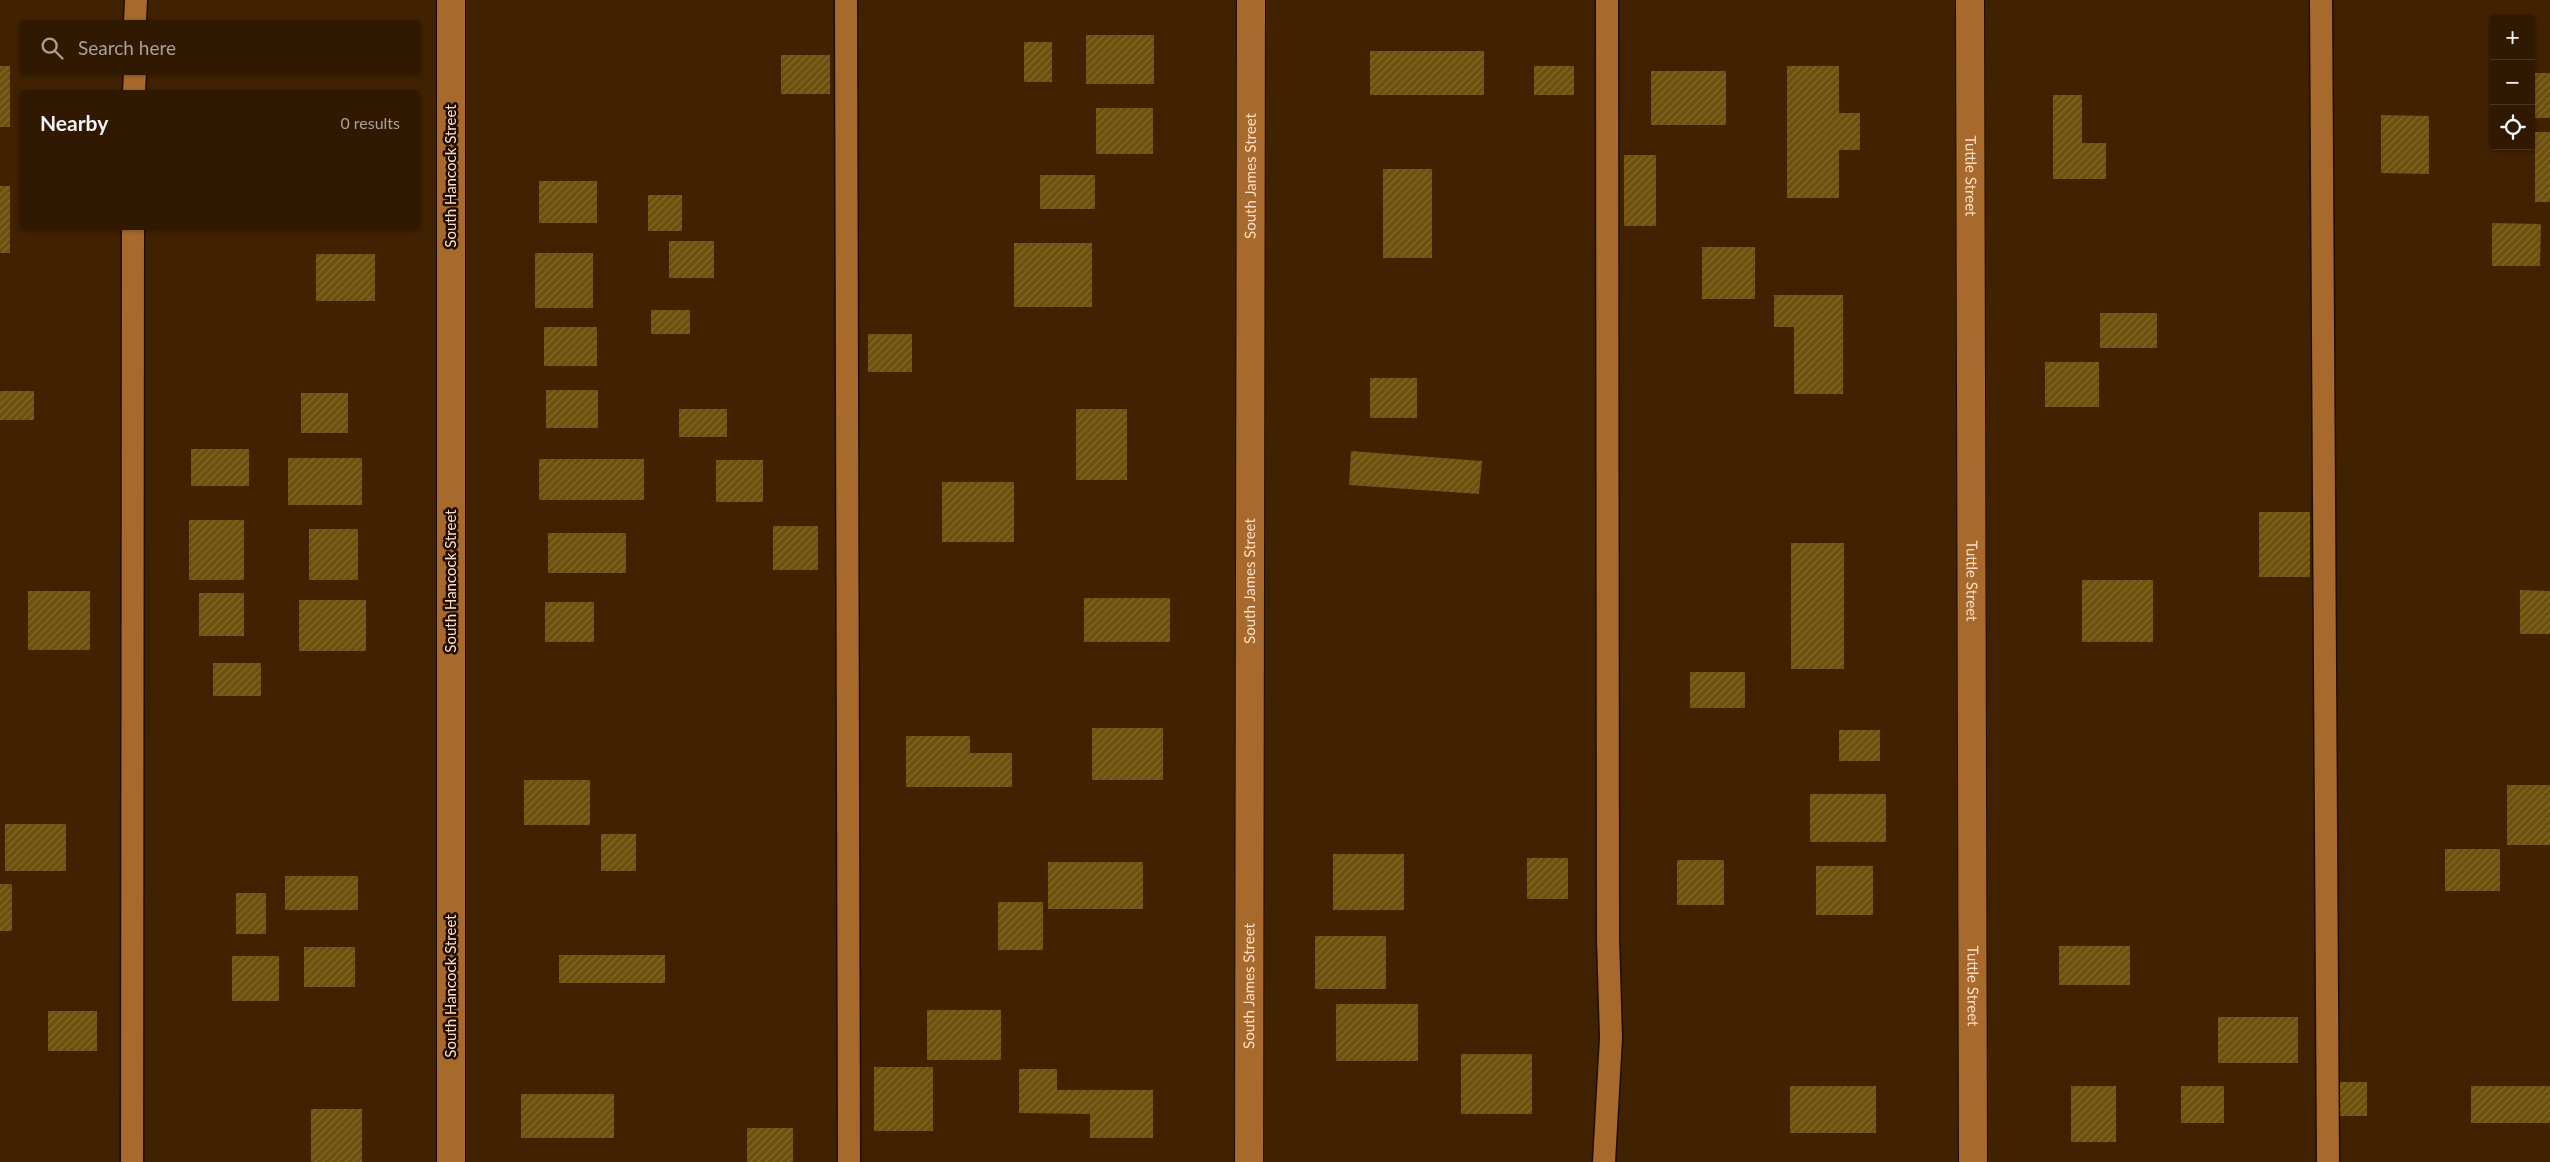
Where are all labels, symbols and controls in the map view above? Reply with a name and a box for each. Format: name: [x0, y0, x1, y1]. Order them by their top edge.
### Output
map controls: [2490, 15, 2535, 150]
button: +: [2490, 15, 2535, 60]
search box: [20, 20, 420, 75]
icon: search: [38, 34, 66, 62]
text: Search here: [78, 36, 176, 59]
button: −: [2490, 60, 2535, 105]
street label: South Hancock Street: [441, 104, 459, 248]
button: locate: [2490, 105, 2535, 150]
text: Nearby: [40, 110, 108, 135]
street label: South James Street: [1241, 112, 1259, 239]
text: 0 results: [340, 113, 400, 132]
street label: Tuttle Street: [1962, 136, 1981, 217]
street label: South Hancock Street: [441, 509, 459, 653]
street label: South James Street: [1240, 517, 1258, 644]
street label: Tuttle Street: [1963, 541, 1982, 622]
street label: South Hancock Street: [441, 914, 459, 1058]
street label: South James Street: [1239, 922, 1257, 1049]
street label: Tuttle Street: [1964, 946, 1983, 1027]

